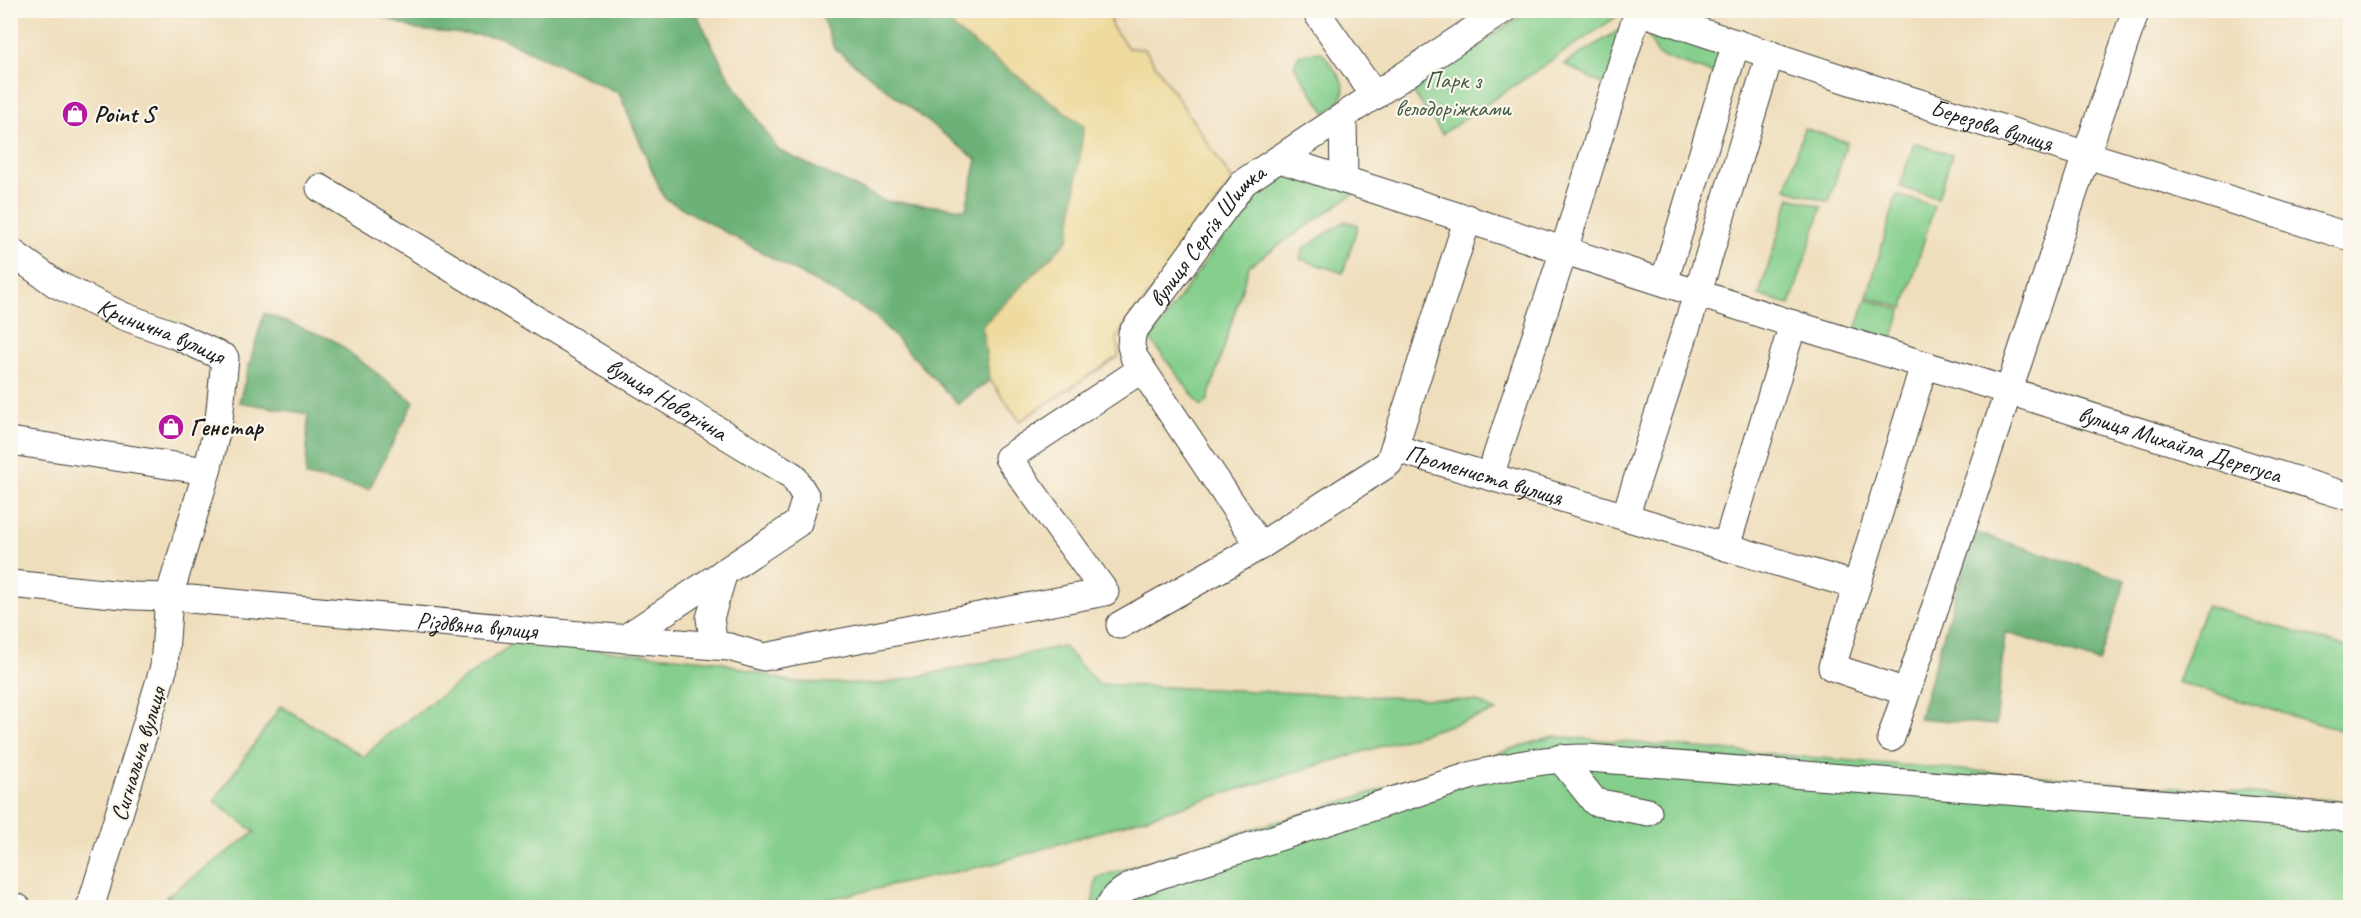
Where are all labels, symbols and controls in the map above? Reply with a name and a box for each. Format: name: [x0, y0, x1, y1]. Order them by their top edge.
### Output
park label: Парк з велодоріжками: [1395, 65, 1512, 123]
street label: Березова вулиця: [1927, 92, 2058, 159]
shop icon: Point S: [60, 99, 90, 129]
place label: Point S: [94, 99, 159, 129]
street label: вулиця Сергія Шишка: [1142, 156, 1273, 313]
street label: Кринична вулиця: [93, 291, 231, 372]
street label: вулиця Новорічна: [601, 351, 734, 448]
street label: вулиця Михайла Дерегуса: [2075, 399, 2286, 490]
shop icon: Генстар: [156, 412, 186, 442]
place label: Генстар: [190, 412, 264, 442]
street label: Промениста вулиця: [1402, 437, 1567, 513]
street label: Різдвяна вулиця: [415, 605, 540, 646]
street label: Сигнальна вулиця: [103, 682, 173, 825]

